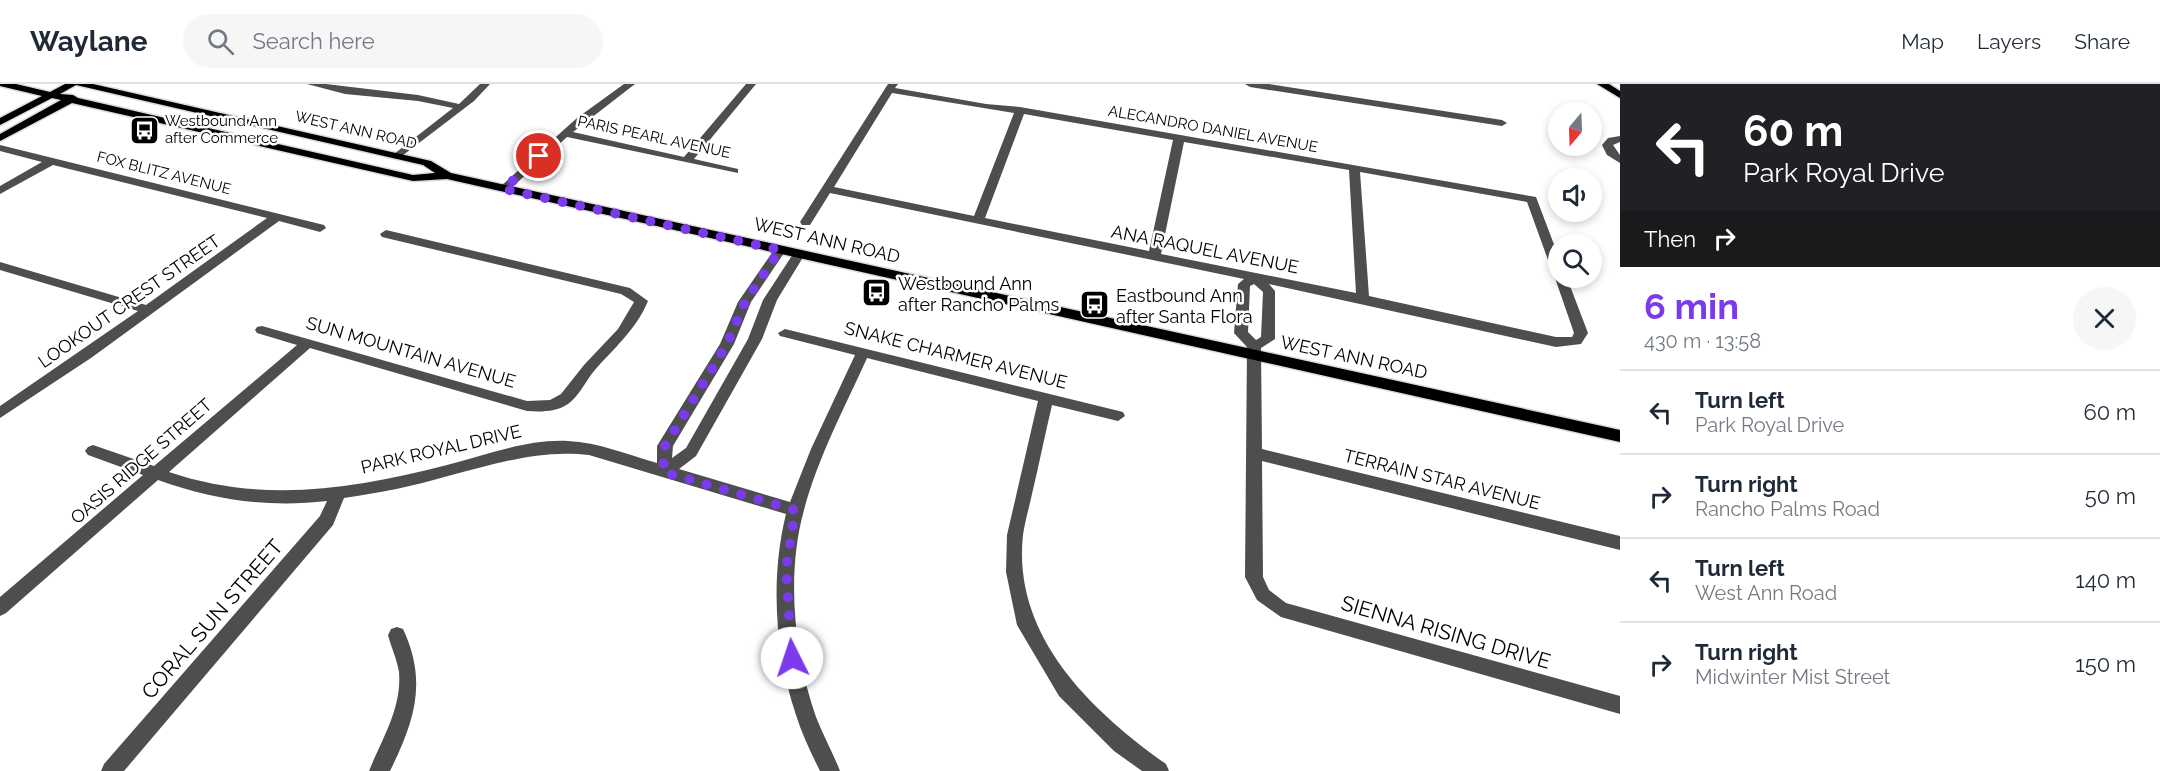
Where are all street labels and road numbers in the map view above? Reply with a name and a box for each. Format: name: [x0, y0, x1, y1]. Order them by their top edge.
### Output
street label: ALECANDRO DANIEL AVENUE: [1107, 102, 1319, 156]
street label: WEST ANN ROAD: [293, 107, 419, 153]
street label: PARIS PEARL AVENUE: [576, 112, 732, 162]
street label: FOX BLITZ AVENUE: [95, 148, 233, 198]
street label: WEST ANN ROAD: [752, 213, 902, 267]
street label: ANA RAQUEL AVENUE: [1110, 221, 1301, 277]
street label: LOOKOUT CREST STREET: [34, 230, 224, 372]
street label: SUN MOUNTAIN AVENUE: [304, 312, 518, 392]
street label: SNAKE CHARMER AVENUE: [842, 317, 1070, 393]
street label: WEST ANN ROAD: [1279, 331, 1429, 383]
street label: OASIS RIDGE STREET: [66, 394, 216, 528]
street label: PARK ROYAL DRIVE: [359, 420, 523, 478]
street label: TERRAIN STAR AVENUE: [1342, 444, 1543, 514]
street label: CORAL SUN STREET: [136, 534, 288, 704]
street label: SIENNA RISING DRIVE: [1338, 590, 1554, 674]

